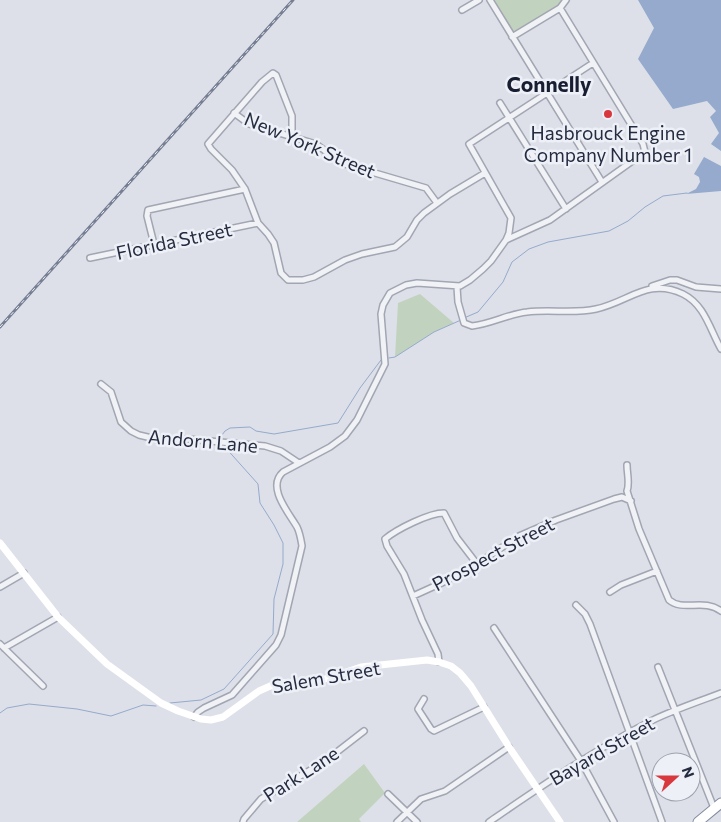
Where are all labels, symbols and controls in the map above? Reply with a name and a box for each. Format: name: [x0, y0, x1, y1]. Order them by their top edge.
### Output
district label: Connelly: [506, 71, 592, 96]
street label: New York Street: [241, 107, 379, 183]
marker: Hasbrouck Engine Company Number 1: [602, 108, 614, 120]
place label: Hasbrouck Engine Company Number 1: [524, 121, 692, 166]
street label: Florida Street: [114, 217, 234, 264]
street label: Andorn Lane: [147, 424, 259, 457]
street label: Prospect Street: [428, 512, 558, 595]
street label: Salem Street: [270, 656, 382, 697]
street label: Bayard Street: [545, 711, 658, 790]
street label: Park Lane: [259, 741, 343, 806]
north arrow: [651, 752, 701, 802]
text: N: [679, 764, 698, 780]

